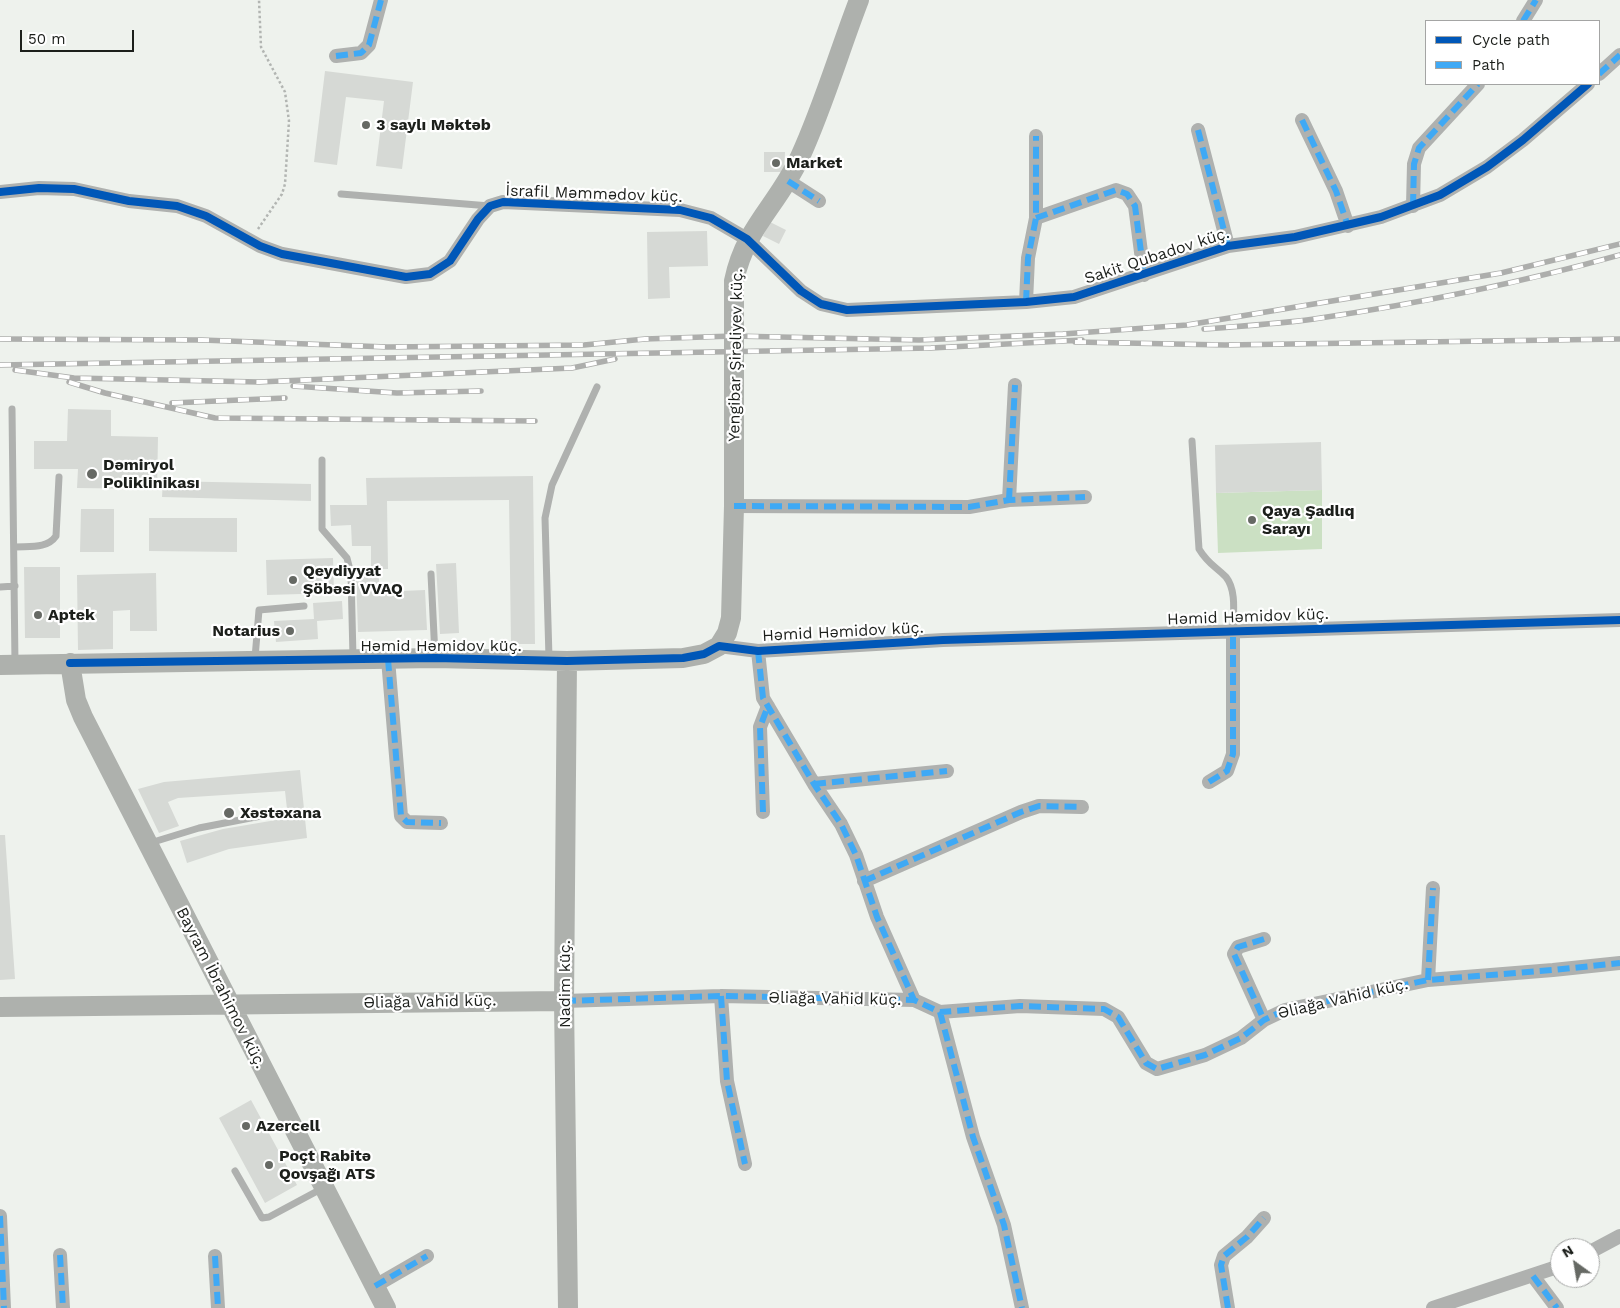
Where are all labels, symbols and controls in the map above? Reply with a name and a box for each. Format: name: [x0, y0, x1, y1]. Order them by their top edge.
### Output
scale bar: [22, 20, 136, 52]
legend: [1425, 20, 1600, 85]
text: 50 m: [28, 30, 65, 48]
text: Cycle path: [1472, 31, 1550, 49]
text: Path: [1472, 56, 1505, 74]
place label: 3 saylı Məktəb: [376, 115, 491, 135]
marker: 3 saylı Məktəb: [360, 119, 372, 131]
place label: Market: [786, 153, 842, 173]
marker: Market: [770, 157, 782, 169]
street label: İsrafil Məmmədov küç.: [505, 181, 683, 207]
street label: Sakit Qubadov küç.: [1082, 224, 1232, 288]
street label: Yengibar Şirəliyev küç.: [725, 268, 747, 442]
place label: Dəmiryol Poliklinikası: [103, 455, 200, 493]
marker: Dəmiryol Poliklinikası: [85, 467, 99, 481]
place label: Qaya Şadlıq Sarayı: [1262, 501, 1355, 539]
marker: Qaya Şadlıq Sarayı: [1246, 514, 1258, 526]
place label: Qeydiyyat Şöbəsi VVAQ: [303, 561, 403, 599]
marker: Qeydiyyat Şöbəsi VVAQ: [287, 574, 299, 586]
place label: Aptek: [48, 605, 95, 625]
street label: Həmid Həmidov küç.: [1167, 605, 1329, 629]
marker: Aptek: [32, 609, 44, 621]
street label: Həmid Həmidov küç.: [762, 618, 924, 646]
place label: Notarius: [212, 621, 280, 641]
marker: Notarius: [284, 625, 296, 637]
street label: Həmid Həmidov küç.: [360, 636, 522, 656]
place label: Xəstəxana: [240, 803, 321, 823]
marker: Xəstəxana: [222, 806, 236, 820]
street label: Bayram İbrahimov küç.: [172, 904, 270, 1072]
street label: Nadim küç.: [555, 940, 575, 1028]
street label: Əliağa Vahid küç.: [1276, 975, 1410, 1023]
street label: Əliağa Vahid küç.: [768, 988, 902, 1010]
street label: Əliağa Vahid küç.: [363, 991, 497, 1013]
place label: Azercell: [256, 1116, 320, 1136]
marker: Azercell: [240, 1120, 252, 1132]
place label: Poçt Rabitə Qovşağı ATS: [279, 1146, 375, 1184]
marker: Poçt Rabitə Qovşağı ATS: [263, 1159, 275, 1171]
north arrow: [1550, 1238, 1600, 1288]
text: N: [1559, 1242, 1576, 1261]

